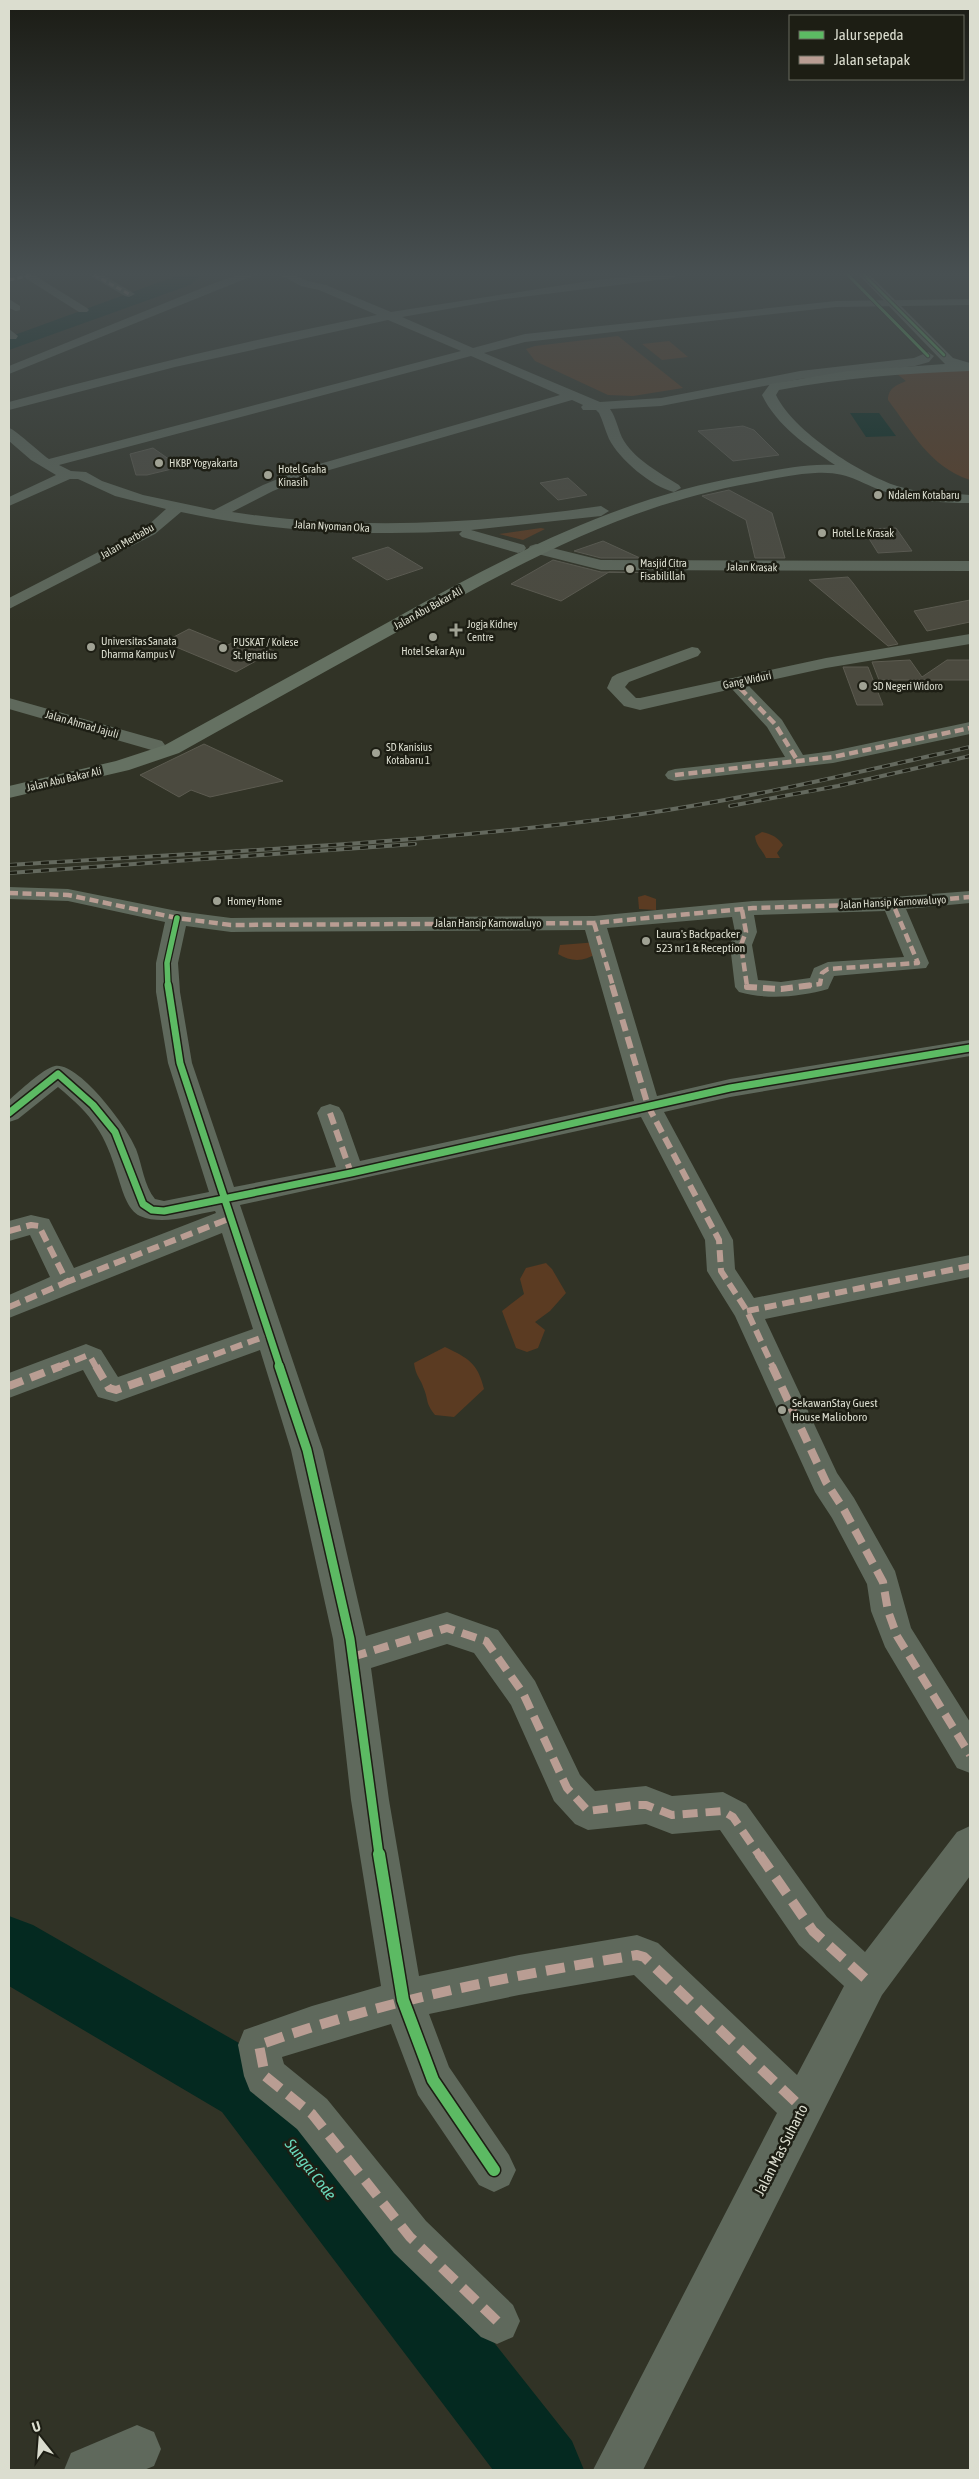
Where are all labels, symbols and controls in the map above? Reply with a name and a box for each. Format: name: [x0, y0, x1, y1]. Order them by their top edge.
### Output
legend: [789, 15, 964, 80]
text: Jalur sepeda: [834, 26, 904, 43]
text: Jalan setapak: [834, 51, 911, 68]
marker: HKBP Yogyakarta: [153, 457, 165, 469]
place label: HKBP Yogyakarta: [169, 457, 238, 469]
place label: Hotel Graha Kinasih: [278, 463, 326, 488]
marker: Hotel Graha Kinasih: [262, 469, 274, 481]
marker: Ndalem Kotabaru: [872, 489, 884, 501]
place label: Ndalem Kotabaru: [888, 489, 960, 501]
street label: Jalan Nyoman Oka: [294, 518, 370, 534]
street label: Jalan Merbabu: [98, 521, 156, 561]
marker: Hotel Le Krasak: [816, 527, 828, 539]
place label: Hotel Le Krasak: [832, 527, 894, 539]
place label: Masjid Citra Fisabilillah: [640, 557, 687, 582]
street label: Jalan Krasak: [726, 561, 778, 573]
marker: Masjid Citra Fisabilillah: [624, 563, 636, 575]
street label: Jalan Abu Bakar Ali: [392, 584, 464, 632]
place label: Jogja Kidney Centre: [467, 618, 518, 643]
marker: Jogja Kidney Centre: [449, 623, 463, 637]
marker: Hotel Sekar Ayu: [427, 631, 439, 643]
place label: Universitas Sanata Dharma Kampus V: [101, 635, 177, 660]
place label: PUSKAT / Kolese St. Ignatius: [233, 636, 298, 661]
marker: Universitas Sanata Dharma Kampus V: [85, 641, 97, 653]
marker: PUSKAT / Kolese St. Ignatius: [217, 642, 229, 654]
place label: Hotel Sekar Ayu: [401, 645, 465, 657]
street label: Gang Widuri: [722, 669, 772, 691]
marker: SD Negeri Widoro: [857, 680, 869, 692]
place label: SD Negeri Widoro: [873, 680, 943, 692]
street label: Jalan Ahmad Jajuli: [44, 708, 120, 740]
place label: SD Kanisius Kotabaru 1: [386, 741, 432, 766]
marker: SD Kanisius Kotabaru 1: [370, 747, 382, 759]
street label: Jalan Abu Bakar Ali: [25, 765, 103, 793]
street label: Jalan Hansip Karnowaluyo: [839, 893, 947, 911]
marker: Homey Home: [211, 895, 223, 907]
place label: Homey Home: [227, 895, 282, 907]
street label: Jalan Hansip Karnowaluyo: [435, 917, 541, 929]
place label: Laura's Backpacker 523 nr 1 & Reception: [656, 927, 745, 955]
marker: Laura's Backpacker 523 nr 1 & Reception: [640, 935, 652, 947]
place label: SekawanStay Guest House Malioboro: [792, 1396, 878, 1424]
marker: SekawanStay Guest House Malioboro: [776, 1404, 788, 1416]
street label: Jalan Mas Suharto: [750, 2101, 811, 2198]
water label: Sungai Code: [280, 2134, 340, 2204]
north arrow: [15, 2414, 65, 2464]
text: U: [30, 2418, 42, 2435]

